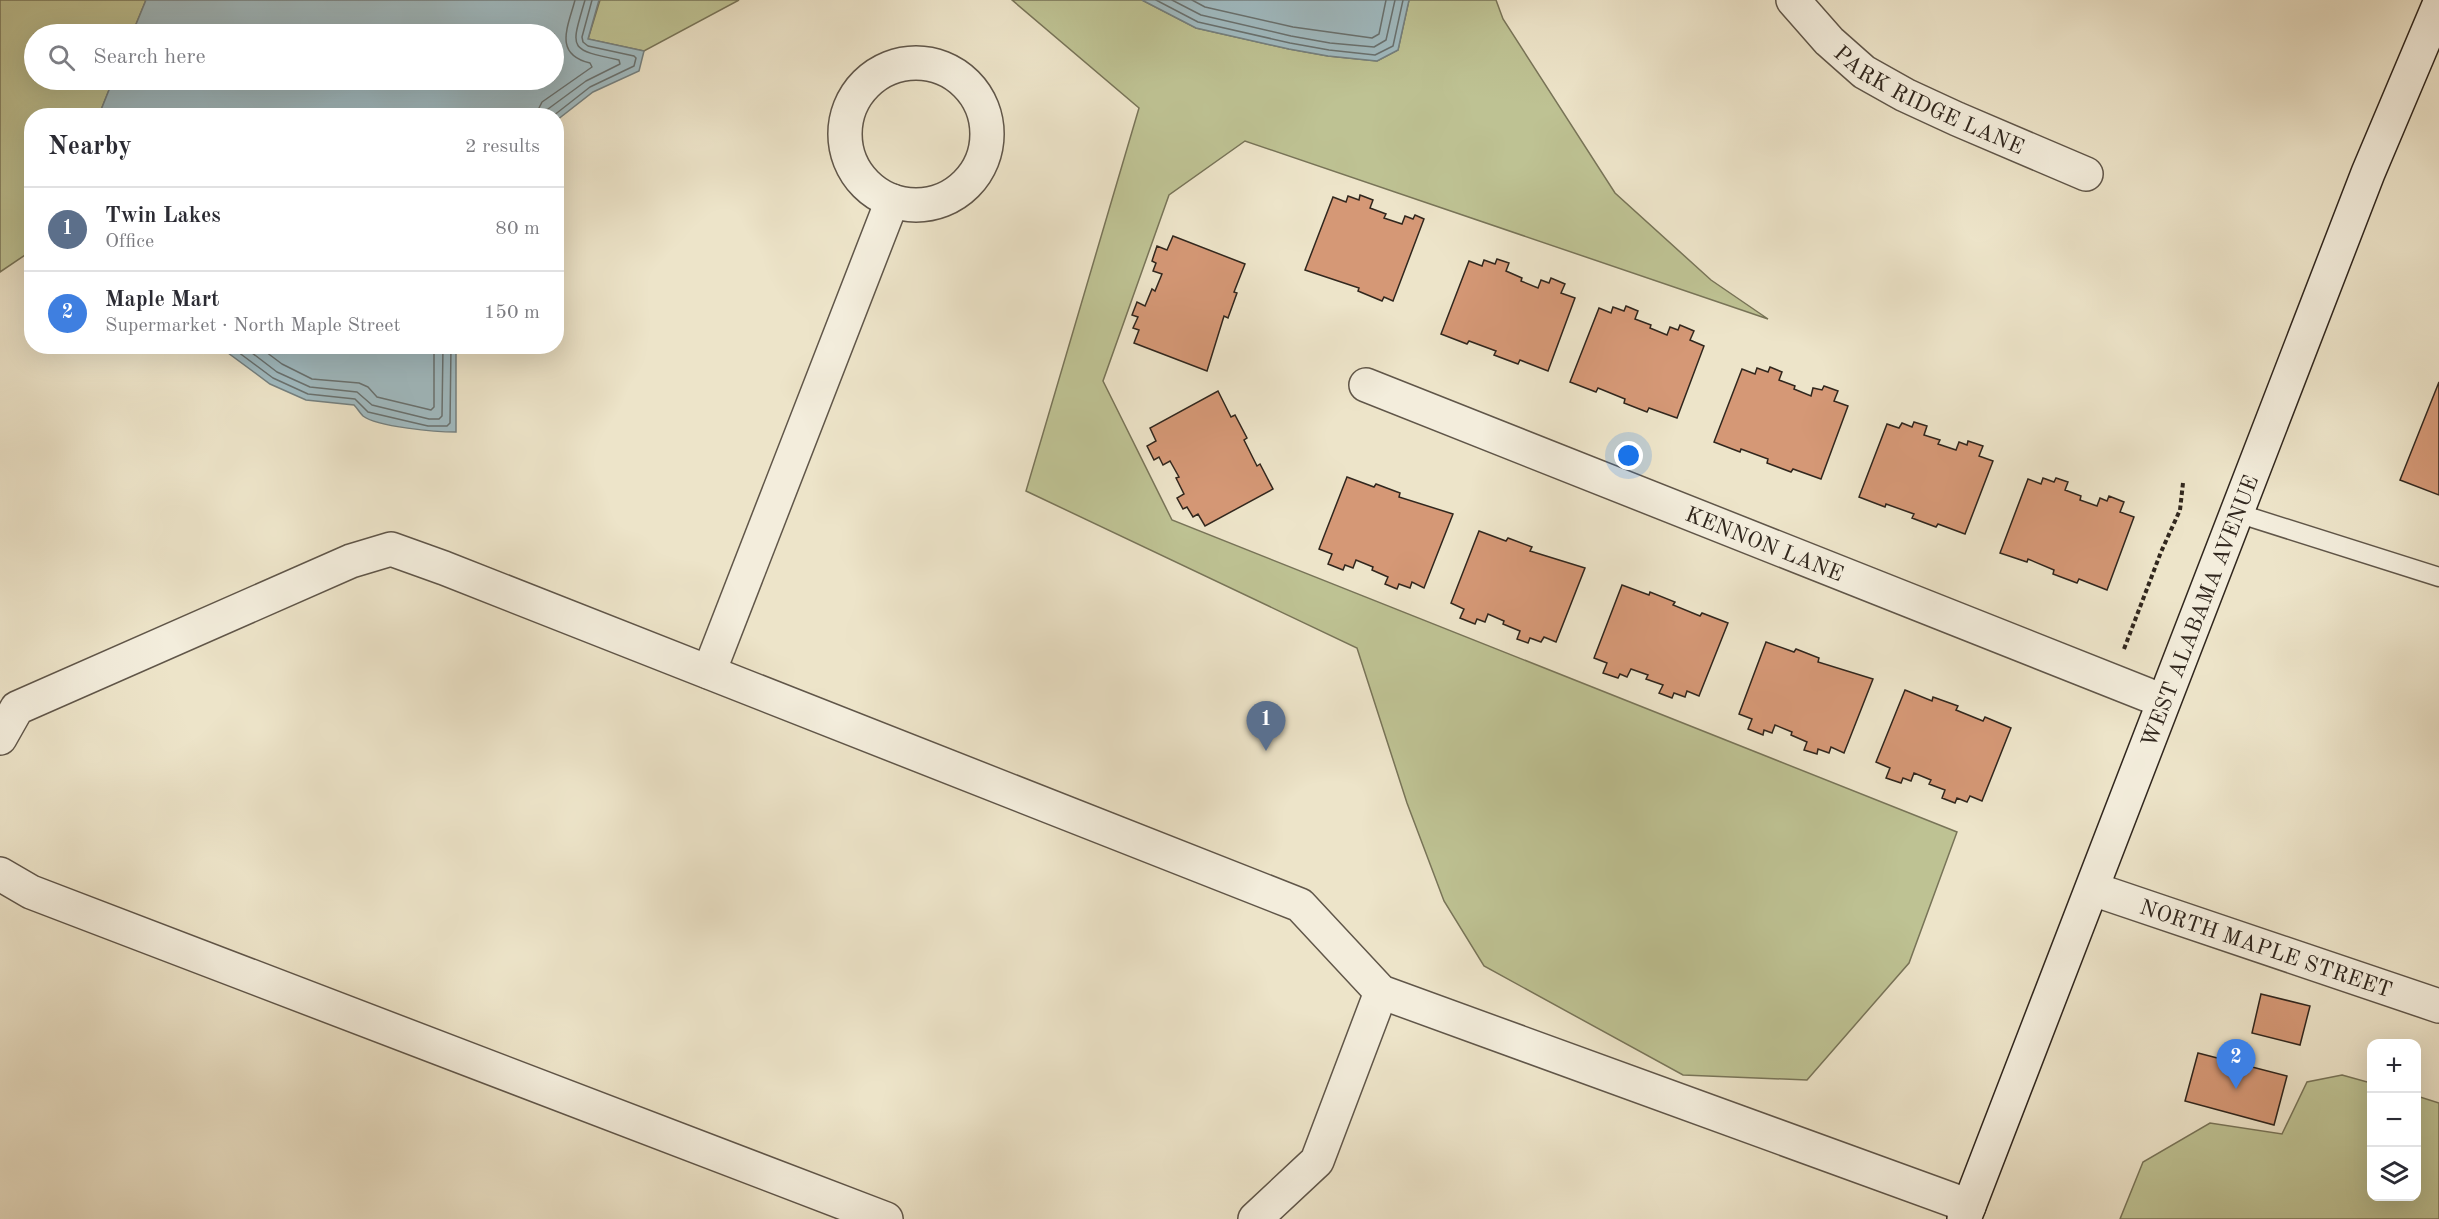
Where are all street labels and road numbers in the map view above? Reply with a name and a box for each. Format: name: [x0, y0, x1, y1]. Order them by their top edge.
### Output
street label: PARK RIDGE LANE: [1829, 42, 2027, 159]
street label: WEST ALABAMA AVENUE: [2138, 472, 2263, 751]
street label: KENNON LANE: [1682, 504, 1846, 586]
street label: NORTH MAPLE STREET: [2137, 897, 2395, 1002]

